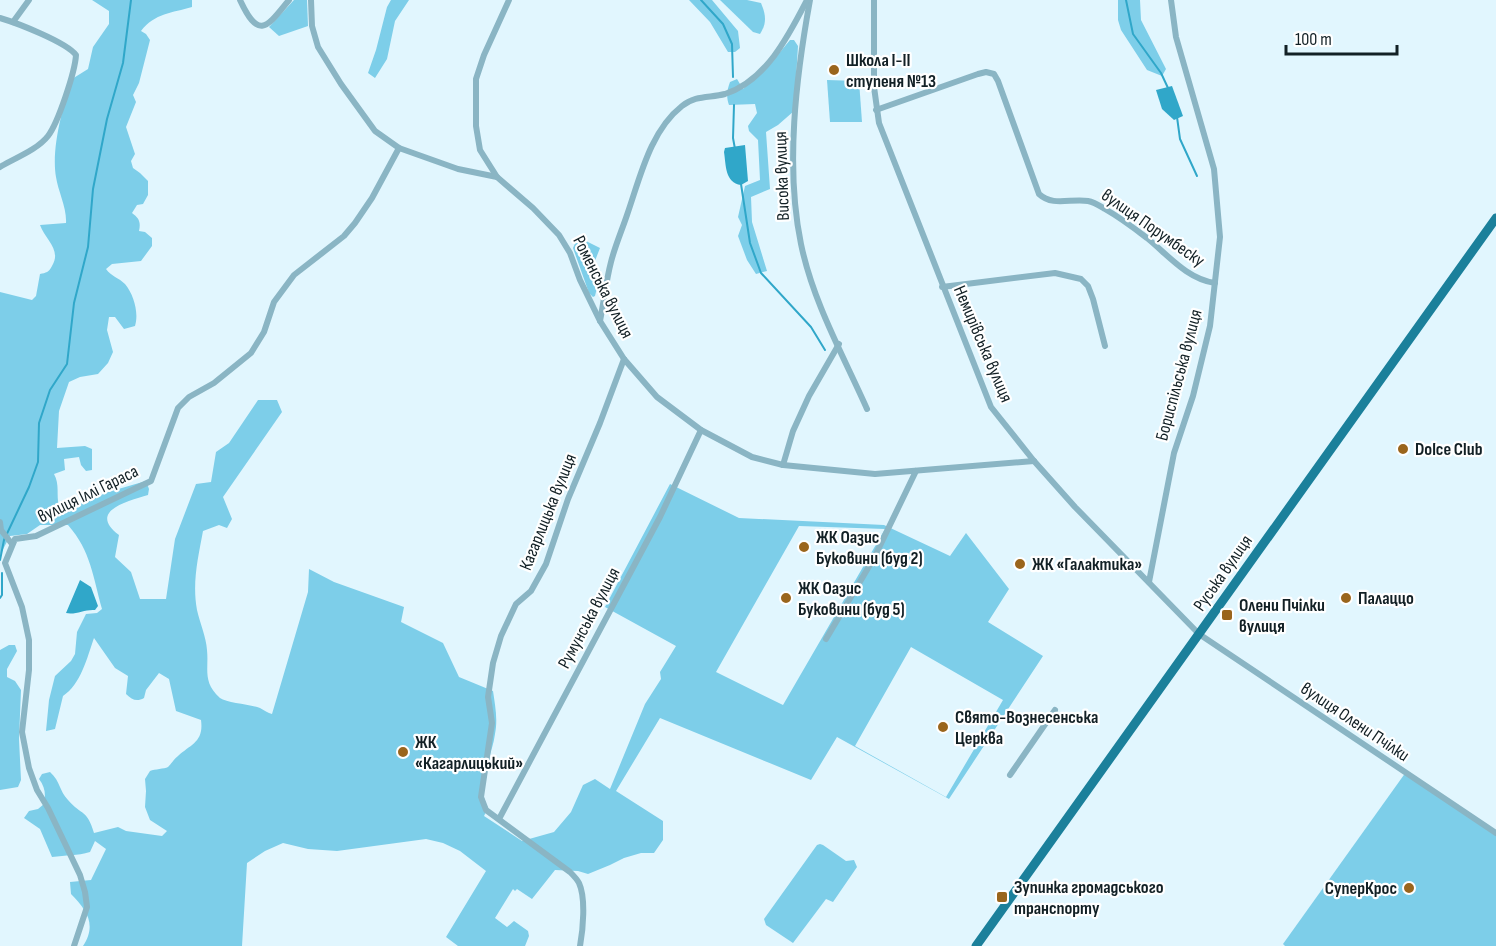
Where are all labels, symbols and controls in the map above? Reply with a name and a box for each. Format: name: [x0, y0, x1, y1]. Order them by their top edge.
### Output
scale bar: [1286, 18, 1397, 56]
text: 100 m: [1295, 29, 1332, 50]
place label: Школа I-II ступеня №13: [846, 50, 936, 92]
marker: Школа I-II ступеня №13: [827, 63, 841, 77]
street label: Висока вулиця: [770, 131, 794, 221]
street label: вулиця Порумбеску: [1097, 185, 1209, 271]
street label: Роменська вулиця: [568, 232, 638, 342]
street label: Немирівська вулиця: [949, 283, 1017, 405]
street label: Бориспільська вулиця: [1151, 307, 1207, 443]
place label: Dolce Club: [1415, 439, 1483, 460]
marker: Dolce Club: [1396, 442, 1410, 456]
street label: Кагарлицька вулиця: [515, 451, 581, 573]
street label: вулиця Іллі Гараса: [34, 461, 142, 527]
place label: ЖК Оазис Буковини (буд 2): [816, 527, 923, 569]
street label: Руська вулиця: [1189, 531, 1257, 615]
marker: ЖК Оазис Буковини (буд 2): [797, 540, 811, 554]
place label: ЖК «Галактика»: [1032, 554, 1142, 575]
marker: ЖК «Галактика»: [1013, 557, 1027, 571]
street label: Румунська вулиця: [554, 564, 624, 672]
place label: ЖК Оазис Буковини (буд 5): [798, 578, 905, 620]
place label: Палаццо: [1358, 588, 1414, 609]
marker: ЖК Оазис Буковини (буд 5): [779, 591, 793, 605]
marker: Палаццо: [1339, 591, 1353, 605]
place label: Олени Пчілки вулиця: [1239, 595, 1325, 637]
marker: Олени Пчілки вулиця: [1220, 608, 1234, 622]
street label: вулиця Олени Пчілки: [1297, 678, 1413, 766]
place label: Свято-Вознесенська Церква: [955, 707, 1098, 749]
marker: Свято-Вознесенська Церква: [936, 720, 950, 734]
place label: ЖК «Кагарлицький»: [415, 732, 523, 774]
marker: ЖК «Кагарлицький»: [396, 745, 410, 759]
place label: Зупинка громадського транспорту: [1014, 877, 1164, 919]
place label: СуперКрос: [1325, 878, 1397, 899]
marker: СуперКрос: [1402, 881, 1416, 895]
marker: Зупинка громадського транспорту: [995, 890, 1009, 904]

